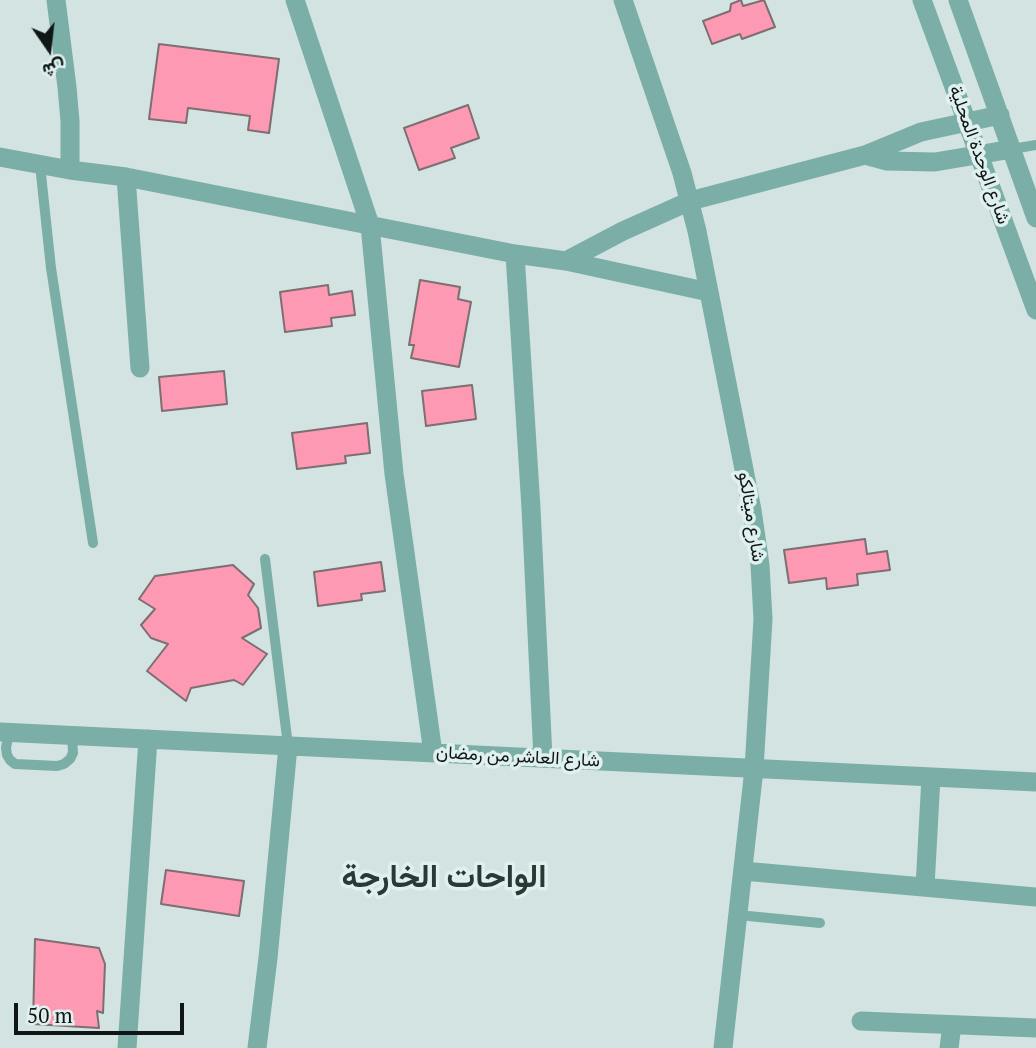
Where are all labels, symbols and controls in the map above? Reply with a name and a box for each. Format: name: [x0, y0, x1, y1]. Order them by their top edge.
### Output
north arrow: [14, 14, 84, 84]
text: ش: [40, 55, 68, 85]
street label: شارع الوحدة المحلية: [944, 83, 1014, 227]
street label: شارع ميتالكو: [733, 471, 769, 563]
street label: شارع العاشر من رمضان: [435, 742, 601, 772]
district label: الواحات الخارجة: [342, 859, 546, 897]
scale bar: [18, 988, 187, 1032]
text: 50 m: [27, 1001, 73, 1029]

